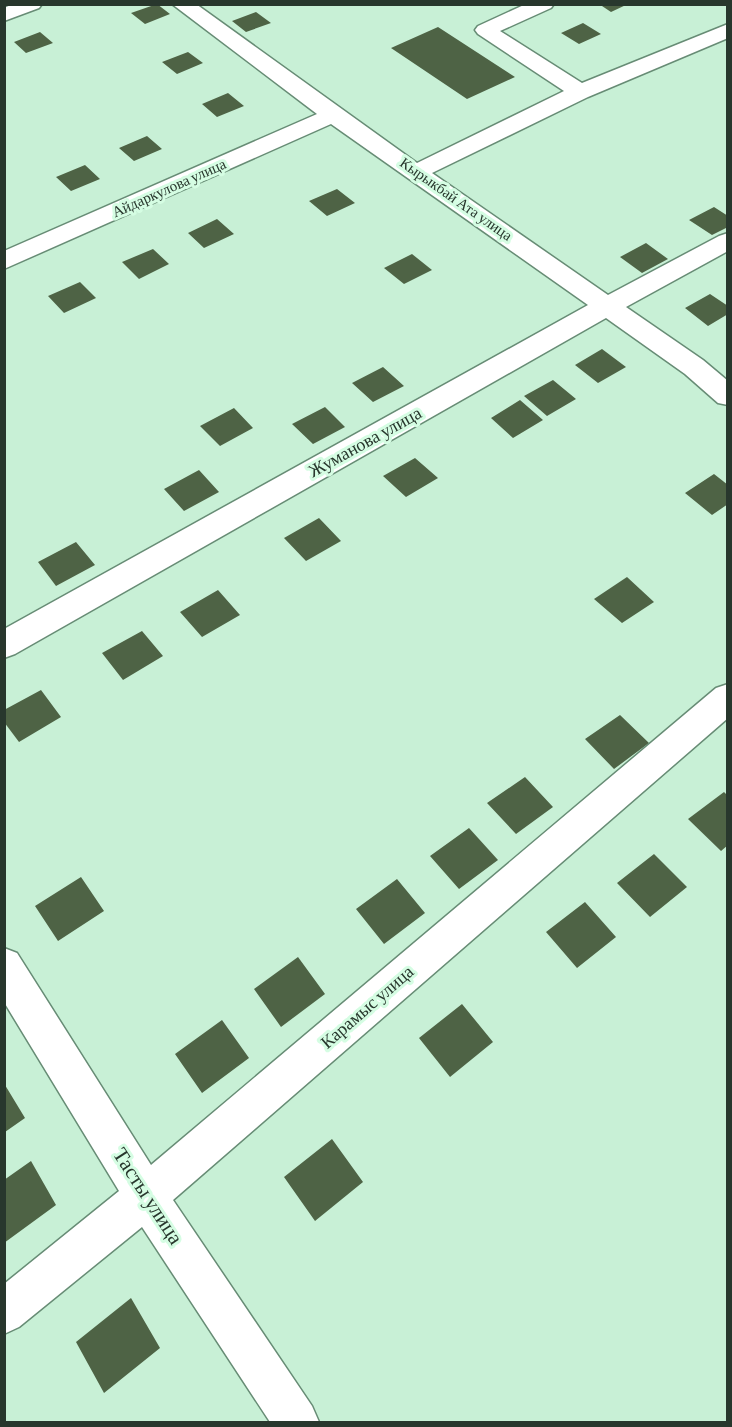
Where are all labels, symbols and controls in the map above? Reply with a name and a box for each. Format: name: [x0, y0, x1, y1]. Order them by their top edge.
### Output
street label: Кырыкбай Ата улица: [397, 154, 515, 244]
street label: Айдаркулова улица: [110, 156, 229, 220]
street label: Жуманова улица: [305, 403, 425, 481]
street label: Карамыс улица: [317, 961, 417, 1053]
street label: Тасты улица: [108, 1143, 188, 1249]

